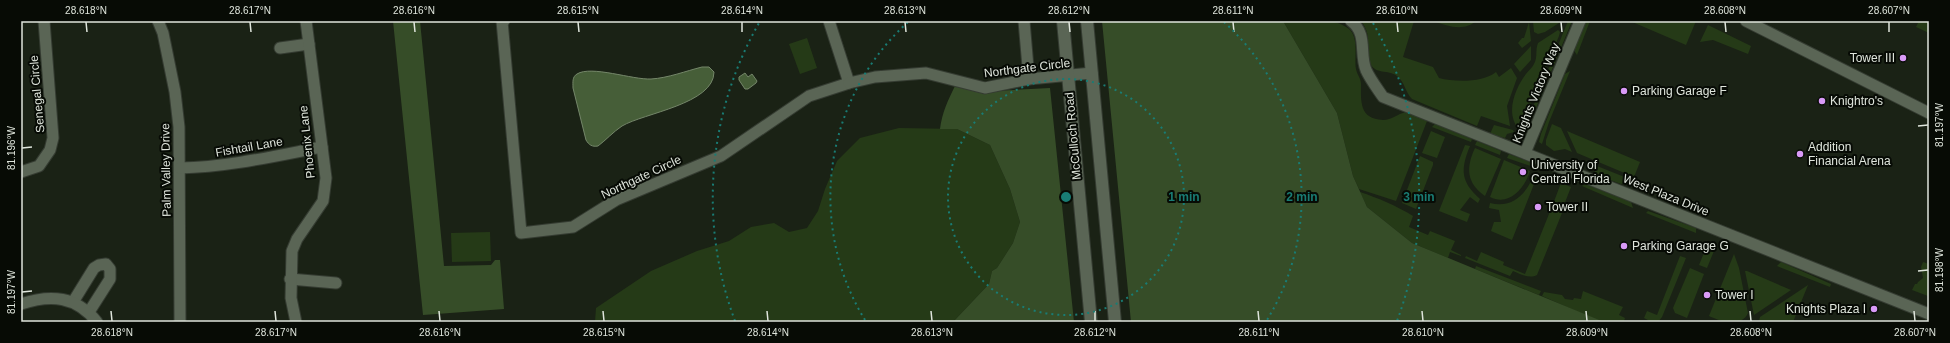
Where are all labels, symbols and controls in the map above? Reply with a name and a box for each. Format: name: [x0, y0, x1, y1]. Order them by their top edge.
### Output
text: 28.618°N: [65, 5, 107, 16]
text: 28.617°N: [229, 5, 271, 16]
text: 28.616°N: [393, 5, 435, 16]
text: 28.615°N: [557, 5, 599, 16]
text: 28.614°N: [721, 5, 763, 16]
text: 28.613°N: [884, 5, 926, 16]
text: 28.612°N: [1048, 5, 1090, 16]
text: 28.611°N: [1212, 5, 1254, 16]
text: 28.610°N: [1376, 5, 1418, 16]
text: 28.609°N: [1540, 5, 1582, 16]
text: 28.608°N: [1704, 5, 1746, 16]
text: 28.607°N: [1868, 5, 1910, 16]
street label: Knights Victory Way: [1510, 41, 1562, 145]
place label: Tower III: [1850, 51, 1895, 65]
marker: Tower III: [1898, 53, 1908, 63]
street label: Senegal Circle: [27, 54, 47, 133]
street label: Northgate Circle: [983, 56, 1071, 80]
place label: Parking Garage F: [1632, 84, 1727, 98]
marker: Parking Garage F: [1619, 86, 1629, 96]
street label: McCulloch Road: [1062, 92, 1084, 180]
place label: Knightro's: [1830, 94, 1883, 108]
marker: Knightro's: [1817, 96, 1827, 106]
text: 81.197°W: [1934, 102, 1945, 147]
street label: Phoenix Lane: [296, 104, 318, 179]
street label: Palm Valley Drive: [158, 123, 174, 217]
text: 81.196°W: [6, 125, 17, 170]
street label: Fishtail Lane: [214, 134, 284, 160]
place label: Addition Financial Arena: [1808, 140, 1891, 168]
marker: Addition Financial Arena: [1795, 149, 1805, 159]
street label: Northgate Circle: [599, 152, 684, 202]
place label: University of Central Florida: [1531, 158, 1610, 186]
marker: University of Central Florida: [1518, 167, 1528, 177]
street label: West Plaza Drive: [1621, 171, 1711, 219]
centre of rings: [1059, 190, 1073, 204]
text: 1 min: [1168, 190, 1200, 204]
text: 2 min: [1286, 190, 1318, 204]
text: 3 min: [1403, 190, 1435, 204]
place label: Tower II: [1546, 200, 1588, 214]
marker: Tower II: [1533, 202, 1543, 212]
place label: Parking Garage G: [1632, 239, 1729, 253]
marker: Parking Garage G: [1619, 241, 1629, 251]
text: 81.198°W: [1934, 247, 1945, 292]
text: 81.197°W: [6, 269, 17, 314]
place label: Tower I: [1715, 288, 1754, 302]
marker: Tower I: [1702, 290, 1712, 300]
place label: Knights Plaza I: [1786, 302, 1866, 316]
marker: Knights Plaza I: [1869, 304, 1879, 314]
text: 28.618°N: [91, 327, 133, 338]
text: 28.617°N: [255, 327, 297, 338]
text: 28.616°N: [419, 327, 461, 338]
text: 28.615°N: [583, 327, 625, 338]
text: 28.614°N: [747, 327, 789, 338]
text: 28.613°N: [911, 327, 953, 338]
text: 28.612°N: [1074, 327, 1116, 338]
text: 28.611°N: [1238, 327, 1280, 338]
text: 28.610°N: [1402, 327, 1444, 338]
text: 28.609°N: [1566, 327, 1608, 338]
text: 28.608°N: [1730, 327, 1772, 338]
text: 28.607°N: [1894, 327, 1936, 338]

